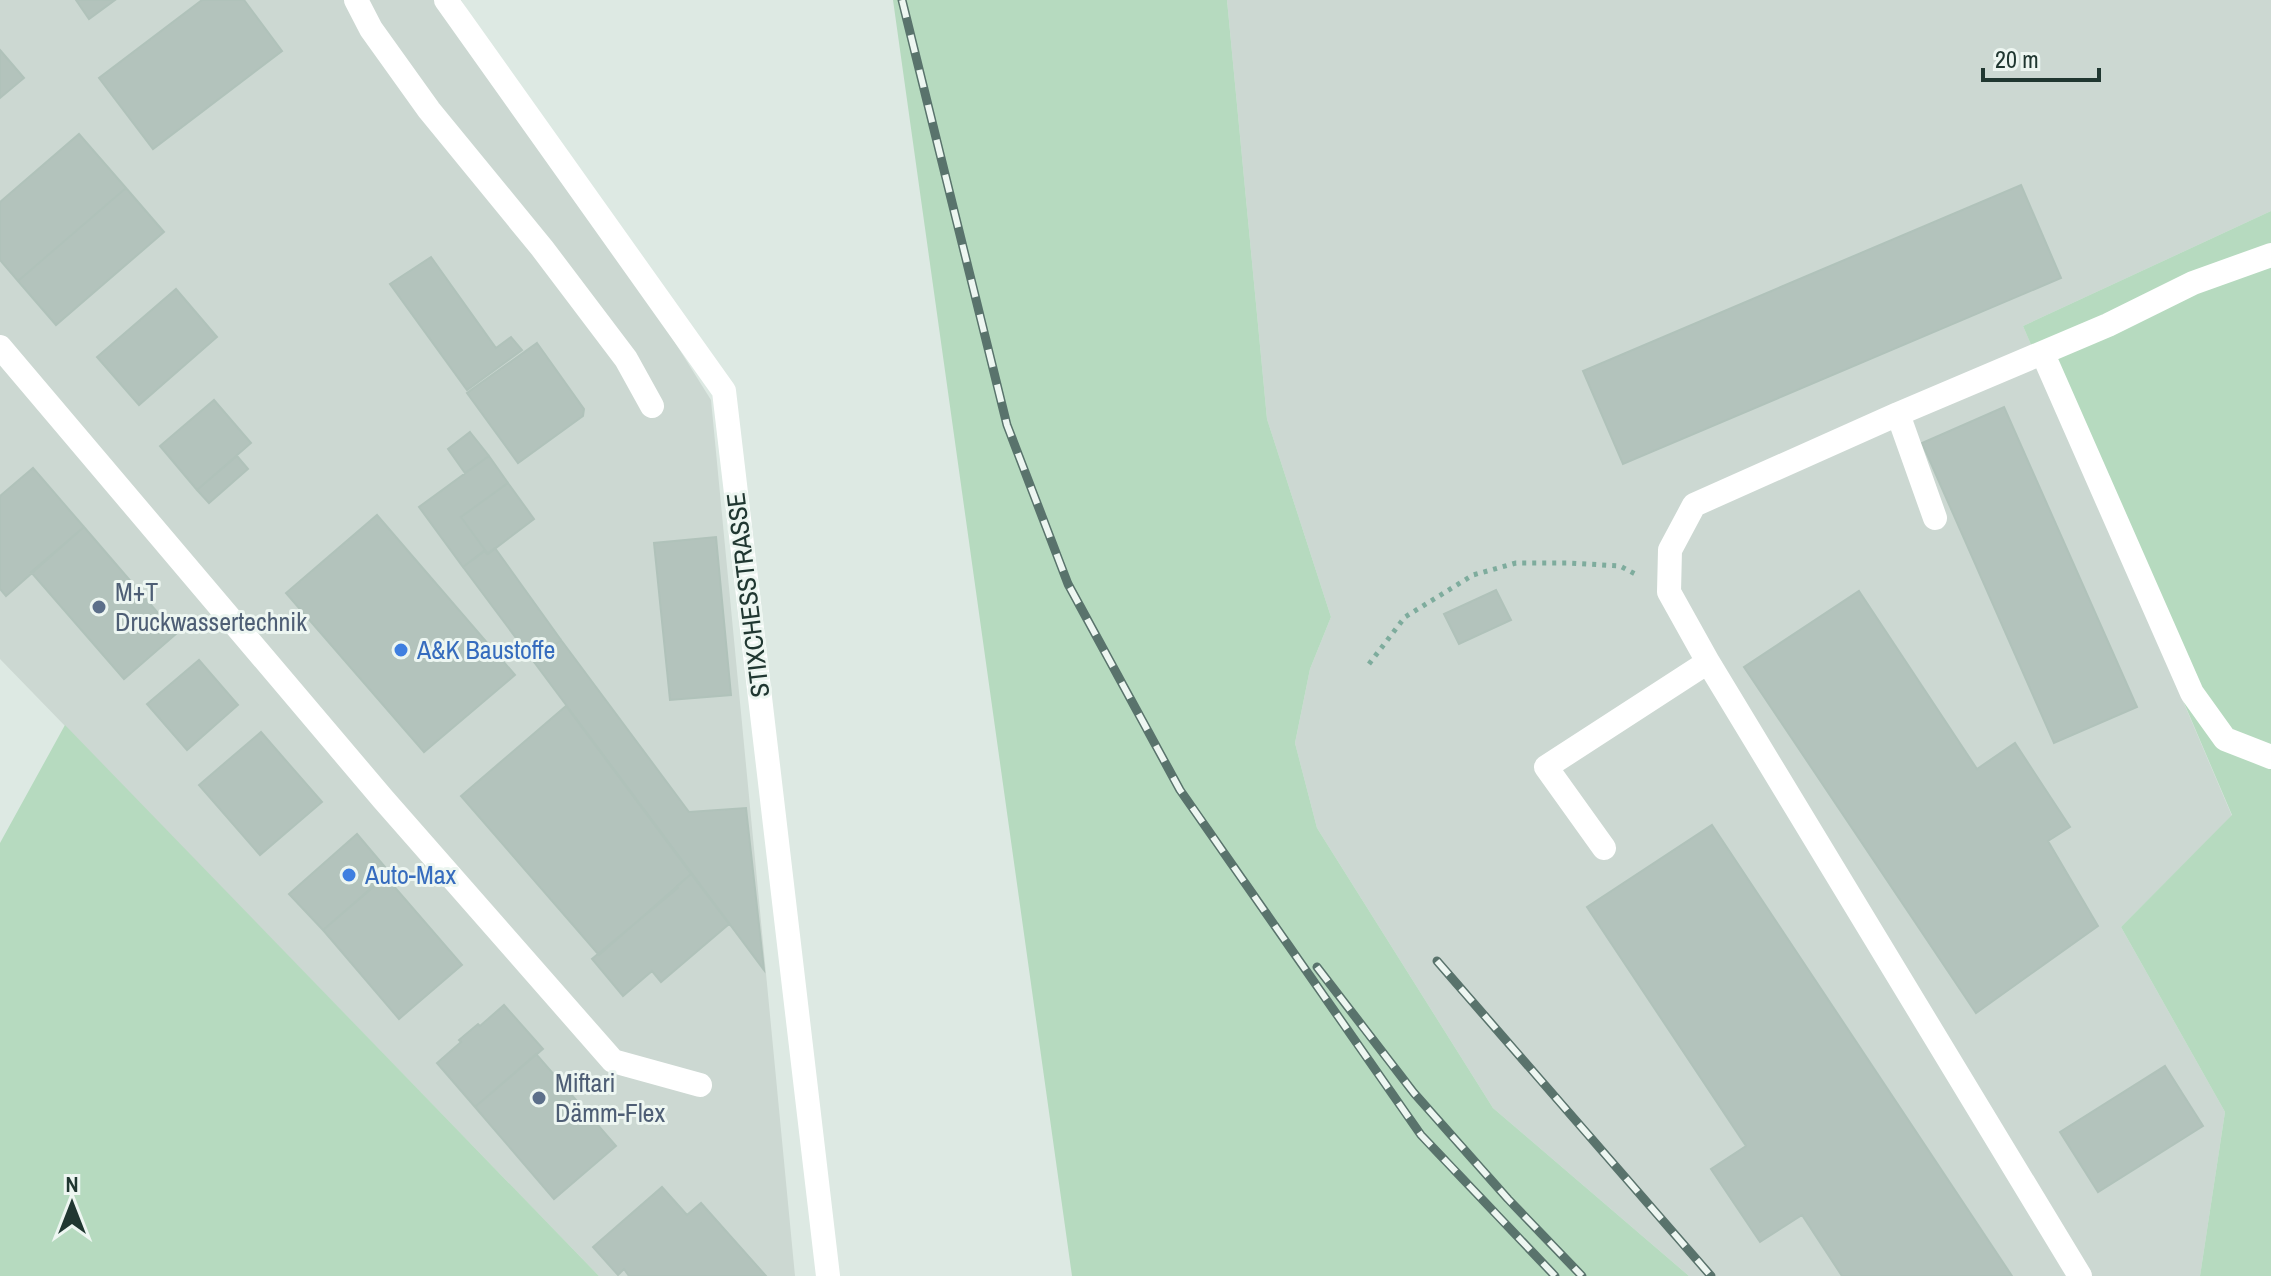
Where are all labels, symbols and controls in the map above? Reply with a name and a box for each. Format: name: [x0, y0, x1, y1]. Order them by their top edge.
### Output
scale bar: [1983, 32, 2099, 82]
text: 20 m: [1995, 43, 2039, 75]
street label: STIXCHESSTRASSE: [718, 491, 777, 700]
place label: M+T Druckwassertechnik: [115, 574, 307, 639]
marker: M+T Druckwassertechnik: [90, 598, 108, 616]
place label: A&K Baustoffe: [416, 632, 555, 667]
marker: A&K Baustoffe: [392, 641, 410, 659]
place label: Auto-Max: [364, 857, 457, 892]
marker: Auto-Max: [340, 866, 358, 884]
place label: Miftari Dämm-Flex: [555, 1065, 665, 1130]
marker: Miftari Dämm-Flex: [530, 1089, 548, 1107]
north arrow: [32, 1164, 112, 1244]
text: N: [65, 1169, 79, 1199]

